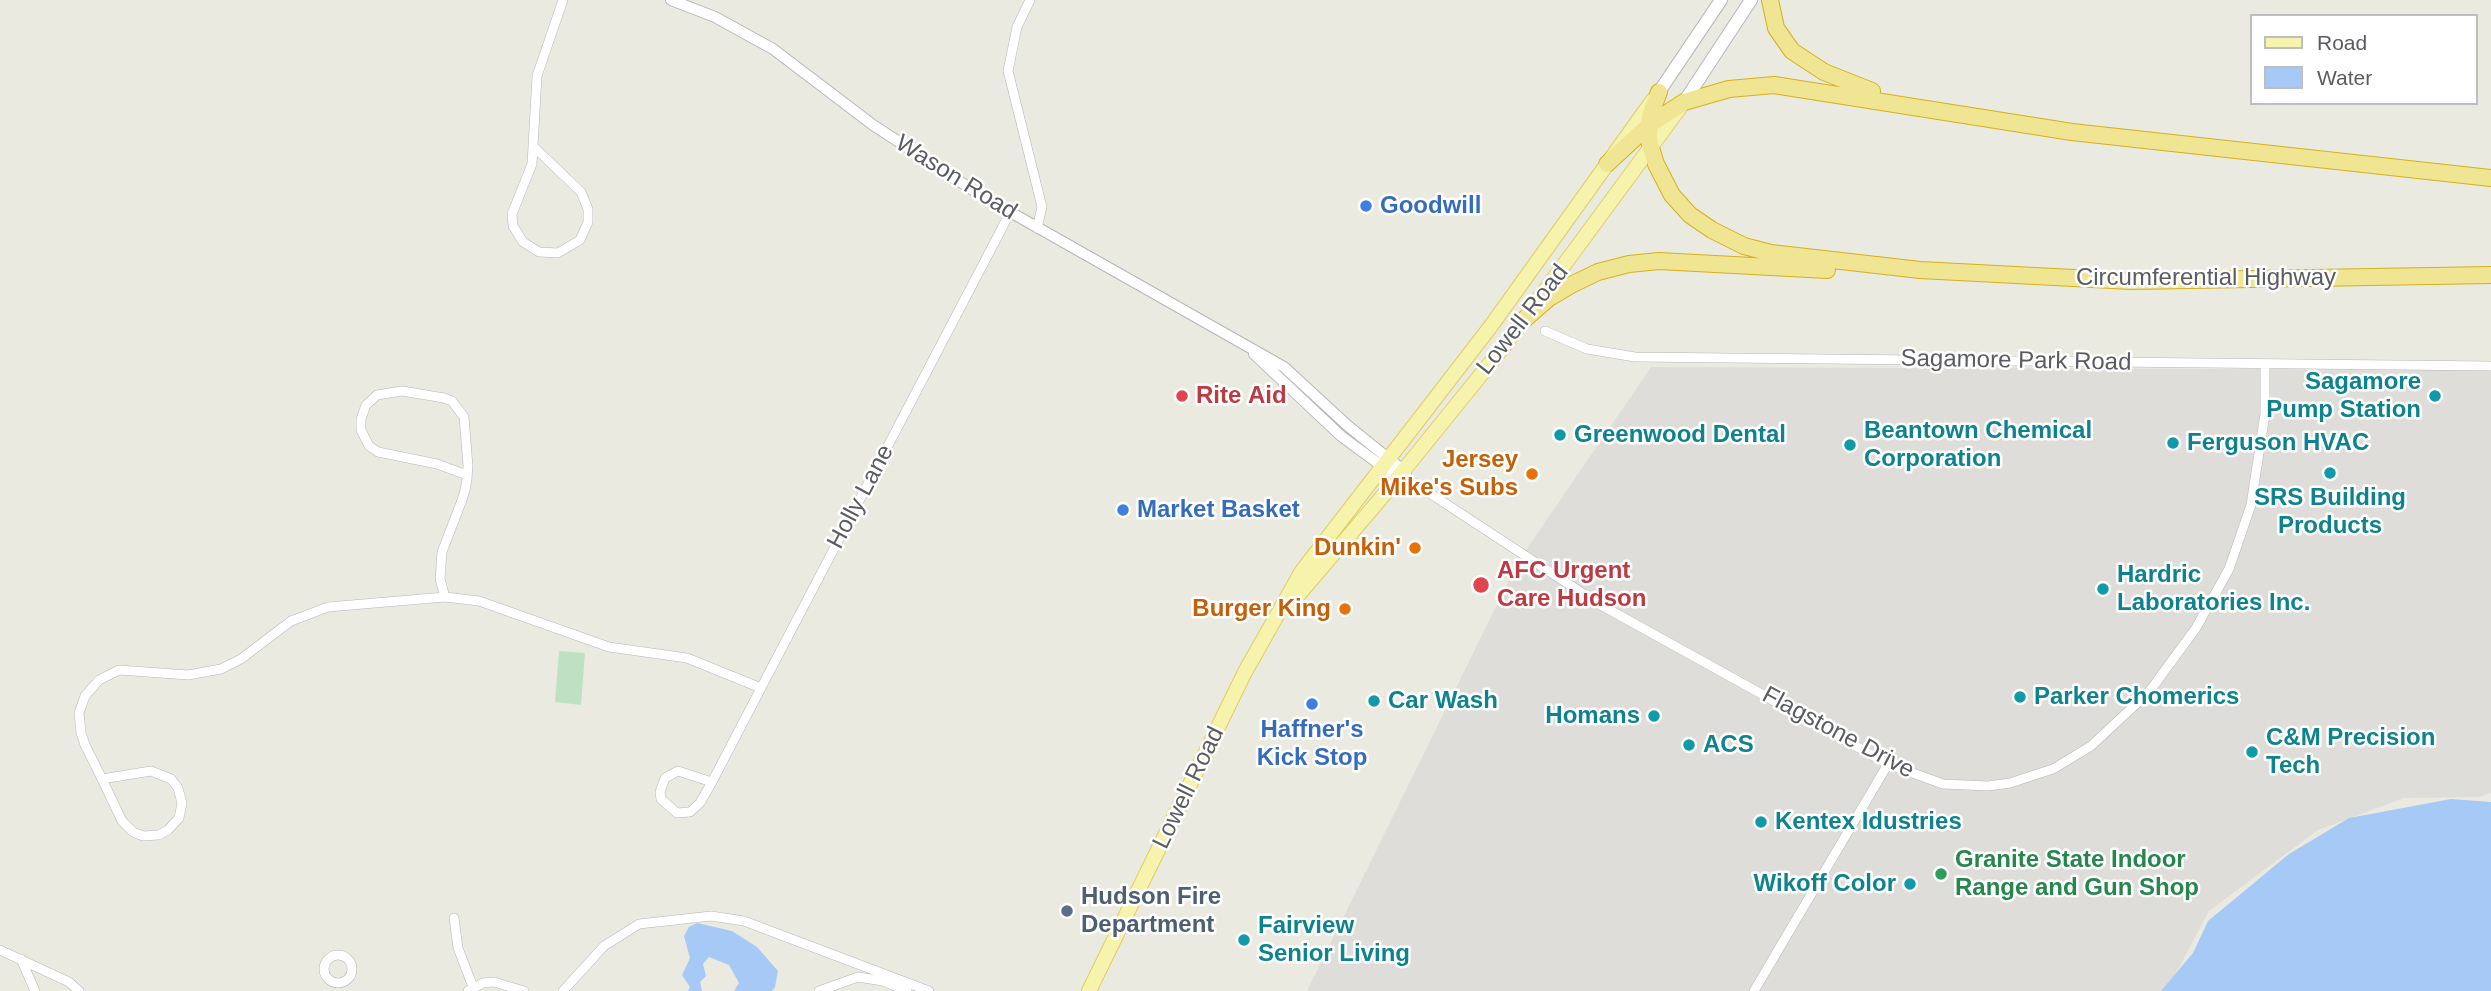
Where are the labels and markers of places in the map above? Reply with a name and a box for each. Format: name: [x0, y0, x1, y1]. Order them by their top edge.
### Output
place label: Goodwill: [1380, 192, 1481, 220]
marker: Goodwill: [1358, 198, 1374, 214]
place label: Sagamore Pump Station: [2266, 368, 2421, 424]
place label: Rite Aid: [1196, 382, 1287, 410]
marker: Rite Aid: [1174, 388, 1190, 404]
marker: Sagamore Pump Station: [2427, 388, 2443, 404]
place label: Beantown Chemical Corporation: [1864, 417, 2092, 473]
place label: Greenwood Dental: [1574, 421, 1786, 449]
marker: Greenwood Dental: [1552, 427, 1568, 443]
place label: Ferguson HVAC: [2187, 429, 2369, 457]
marker: Ferguson HVAC: [2165, 435, 2181, 451]
marker: Beantown Chemical Corporation: [1842, 437, 1858, 453]
place label: Jersey Mike's Subs: [1380, 446, 1518, 502]
marker: SRS Building Products: [2322, 465, 2338, 481]
marker: Jersey Mike's Subs: [1524, 466, 1540, 482]
place label: SRS Building Products: [2254, 484, 2406, 540]
place label: Market Basket: [1137, 496, 1300, 524]
marker: Market Basket: [1115, 502, 1131, 518]
place label: Dunkin': [1314, 534, 1401, 562]
marker: Dunkin': [1407, 540, 1423, 556]
place label: AFC Urgent Care Hudson: [1497, 557, 1646, 613]
place label: Hardric Laboratories Inc.: [2117, 561, 2310, 617]
marker: AFC Urgent Care Hudson: [1471, 575, 1491, 595]
marker: Hardric Laboratories Inc.: [2095, 581, 2111, 597]
place label: Burger King: [1192, 595, 1331, 623]
marker: Burger King: [1337, 601, 1353, 617]
place label: Parker Chomerics: [2034, 683, 2239, 711]
place label: Car Wash: [1388, 687, 1498, 715]
marker: Parker Chomerics: [2012, 689, 2028, 705]
marker: Car Wash: [1366, 693, 1382, 709]
marker: Haffner's Kick Stop: [1304, 696, 1320, 712]
place label: Homans: [1545, 702, 1640, 730]
marker: Homans: [1646, 708, 1662, 724]
place label: Haffner's Kick Stop: [1257, 716, 1367, 772]
place label: C&M Precision Tech: [2266, 724, 2435, 780]
place label: ACS: [1703, 731, 1754, 759]
marker: ACS: [1681, 737, 1697, 753]
marker: C&M Precision Tech: [2244, 744, 2260, 760]
place label: Kentex Idustries: [1775, 808, 1962, 836]
marker: Kentex Idustries: [1753, 814, 1769, 830]
place label: Granite State Indoor Range and Gun Shop: [1955, 846, 2199, 902]
marker: Granite State Indoor Range and Gun Shop: [1933, 866, 1949, 882]
place label: Wikoff Color: [1754, 870, 1896, 898]
marker: Wikoff Color: [1902, 876, 1918, 892]
place label: Hudson Fire Department: [1081, 883, 1221, 939]
marker: Hudson Fire Department: [1059, 903, 1075, 919]
place label: Fairview Senior Living: [1258, 912, 1410, 968]
marker: Fairview Senior Living: [1236, 932, 1252, 948]

